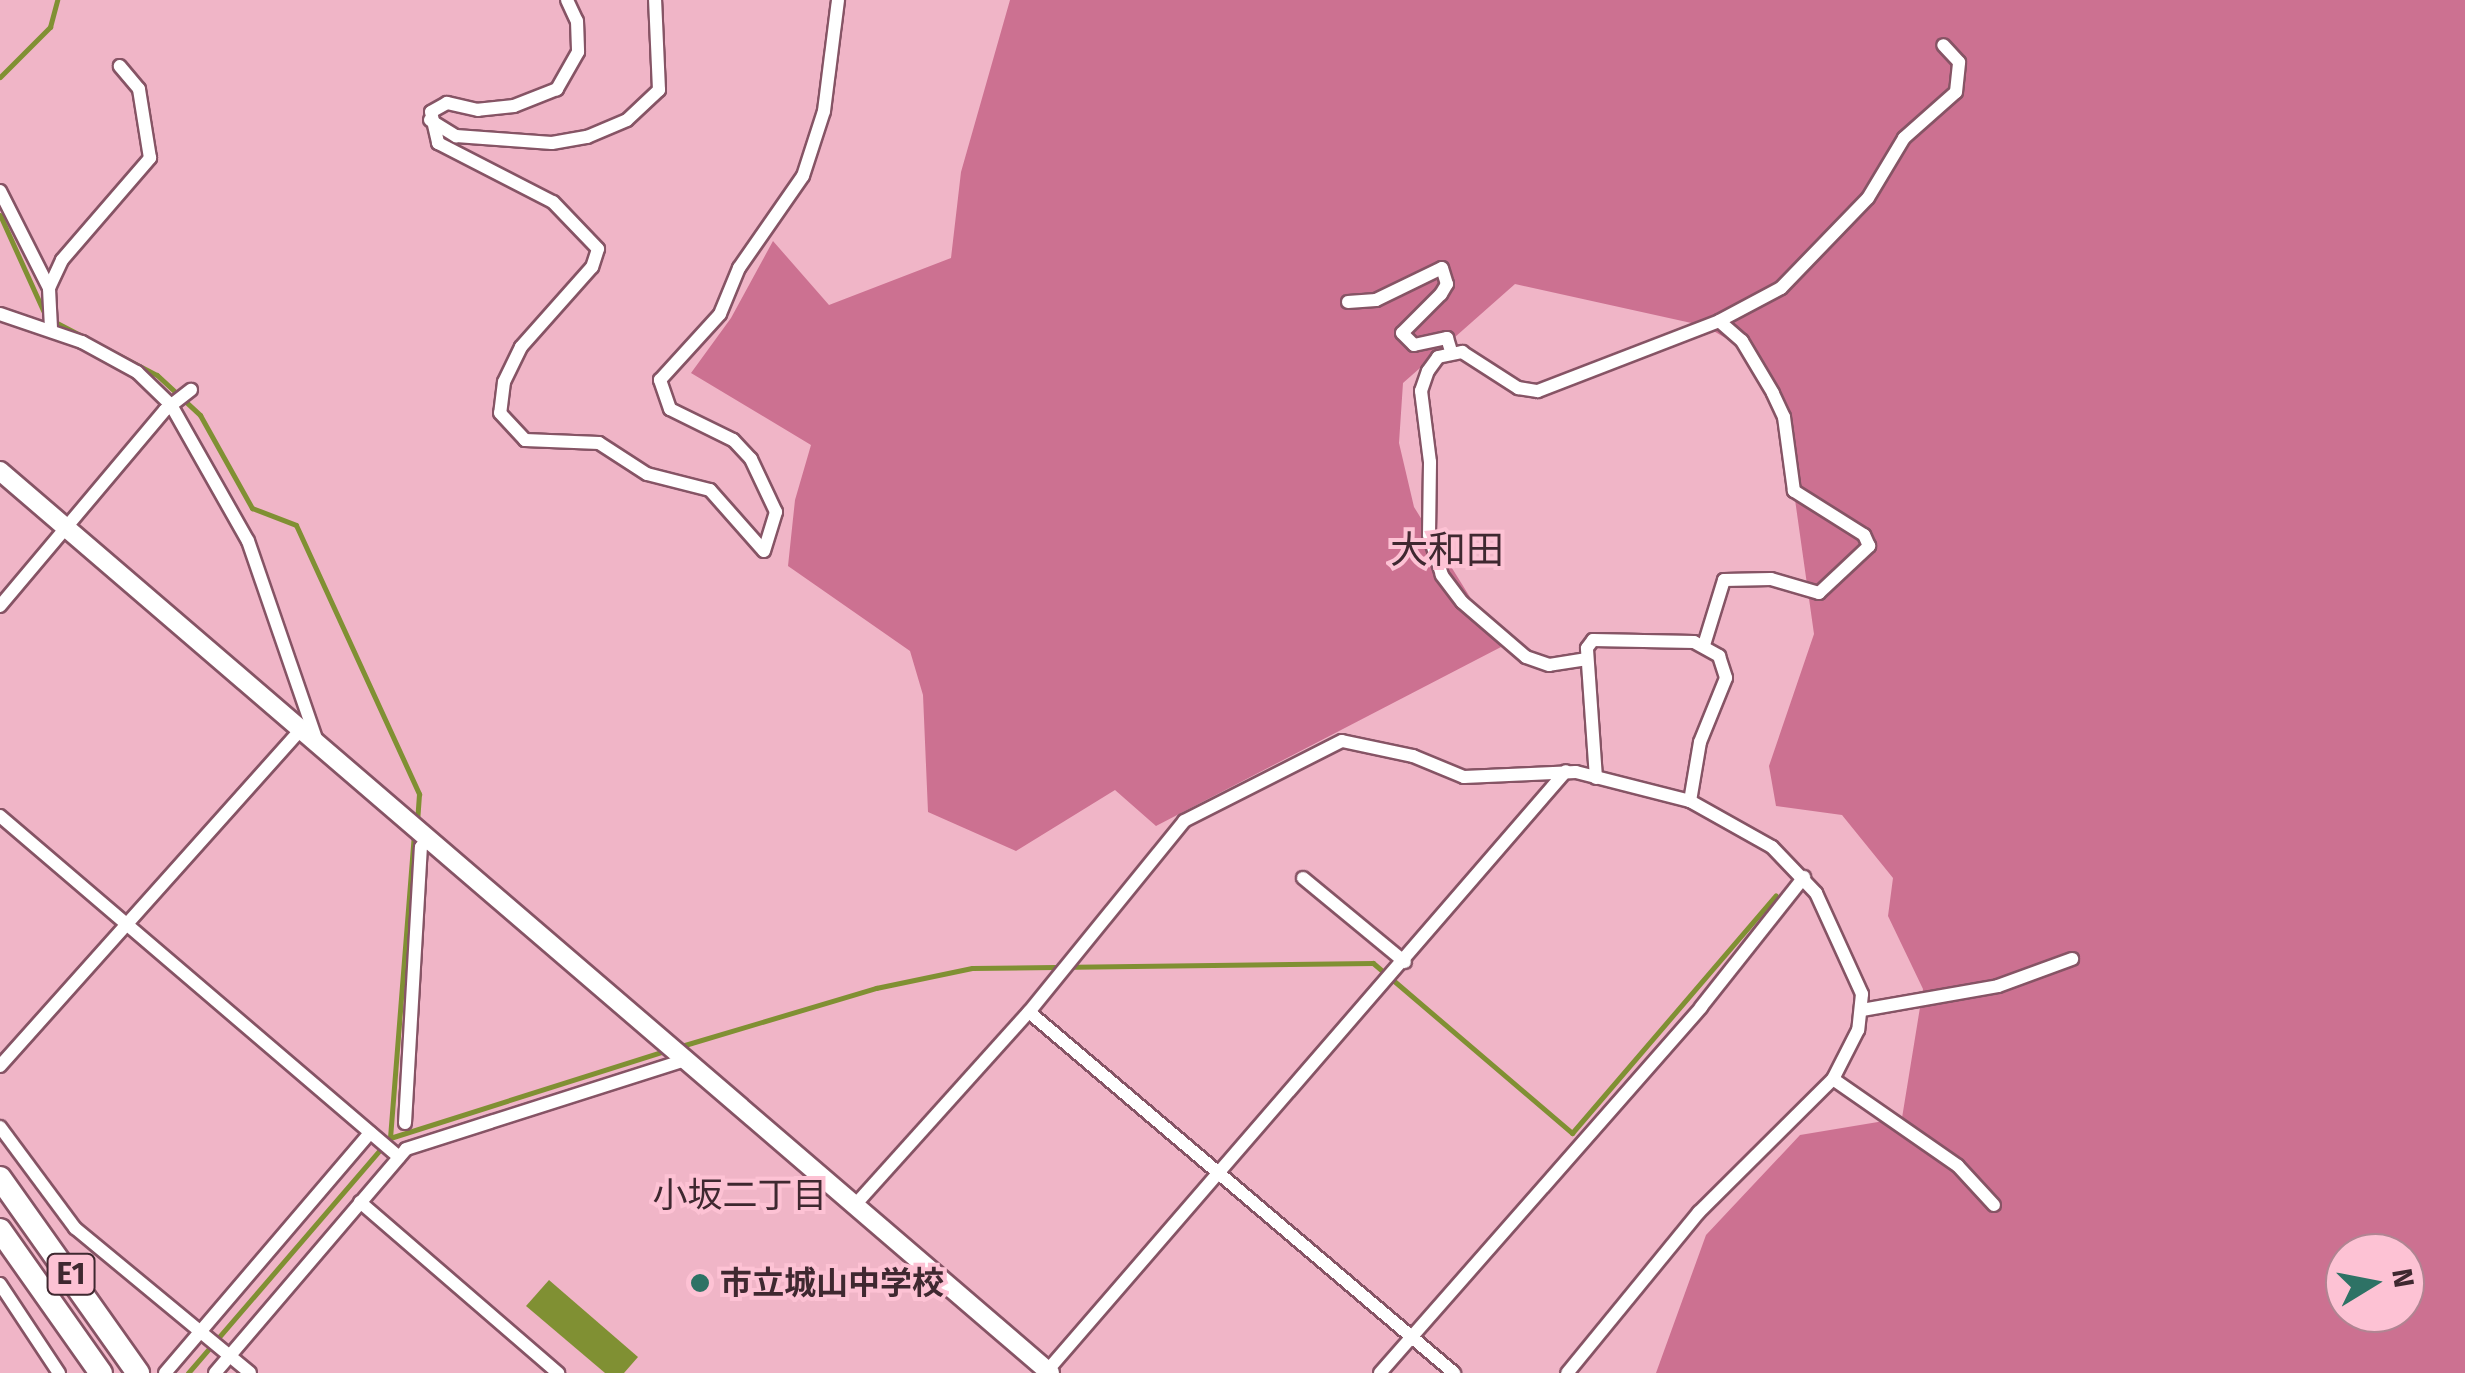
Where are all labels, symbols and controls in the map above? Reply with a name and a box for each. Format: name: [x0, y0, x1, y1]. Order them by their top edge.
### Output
district label: 大和田: [1390, 528, 1504, 574]
district label: 小坂二丁目: [653, 1174, 827, 1216]
north arrow: [2325, 1233, 2425, 1333]
road number: E1: [46, 1249, 96, 1299]
place label: 市立城山中学校: [720, 1264, 944, 1302]
text: N: [2385, 1266, 2421, 1290]
marker: 市立城山中学校: [689, 1272, 711, 1294]

